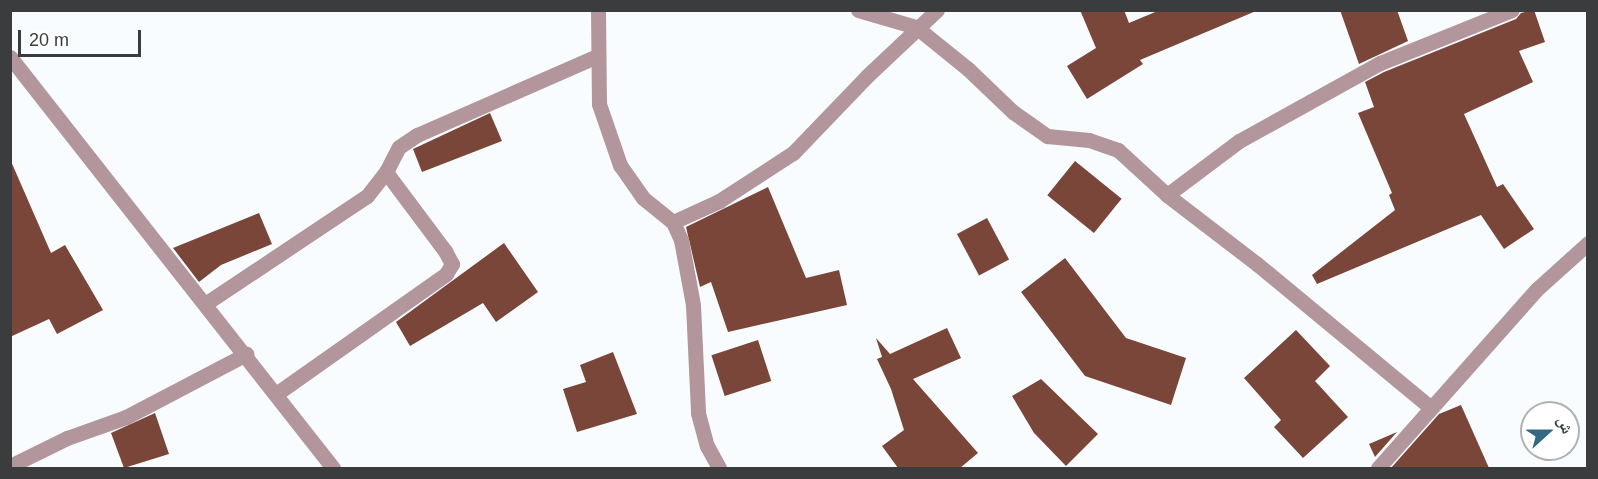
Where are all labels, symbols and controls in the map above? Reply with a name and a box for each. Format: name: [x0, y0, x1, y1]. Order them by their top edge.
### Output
scale bar: [21, 18, 144, 56]
text: 20 m: [29, 30, 69, 50]
north arrow: [1520, 401, 1580, 461]
text: ش: [1554, 414, 1576, 436]

